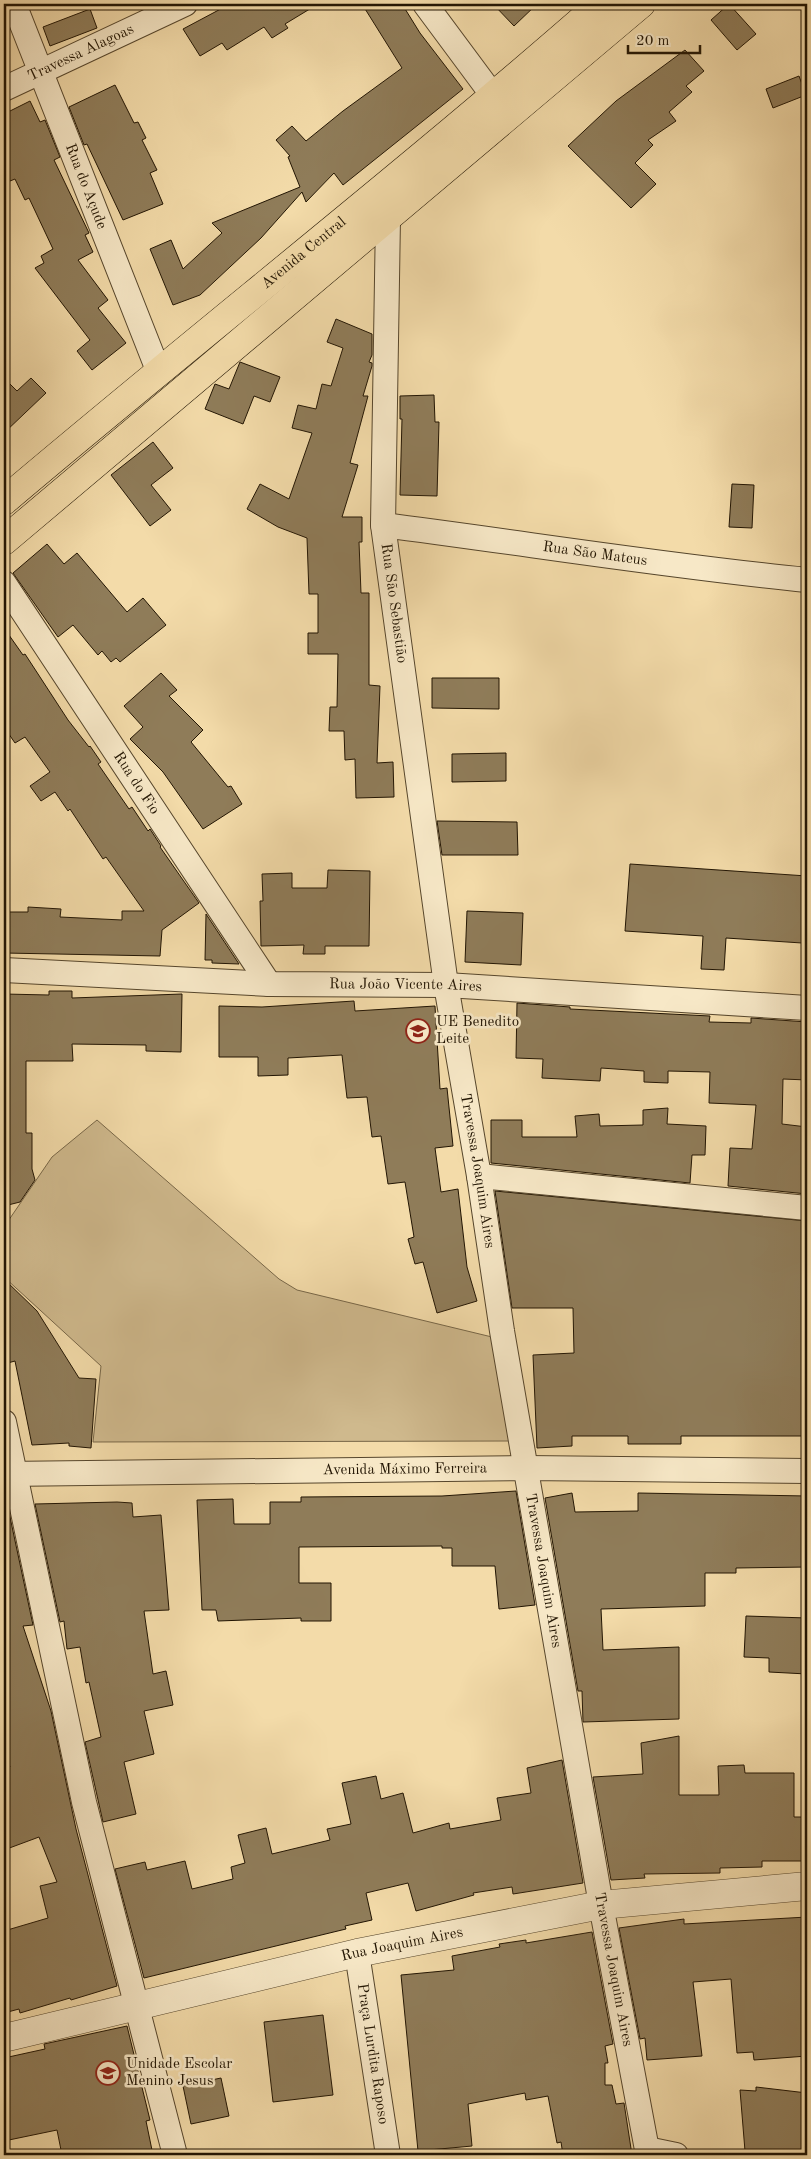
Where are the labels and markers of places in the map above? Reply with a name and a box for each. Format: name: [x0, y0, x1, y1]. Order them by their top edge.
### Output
place label: UE Benedito Leite: [436, 1015, 519, 1047]
school or university icon: UE Benedito Leite: [405, 1018, 431, 1044]
place label: Unidade Escolar Menino Jesus: [126, 2057, 232, 2089]
school or university icon: Unidade Escolar Menino Jesus: [95, 2060, 121, 2086]

